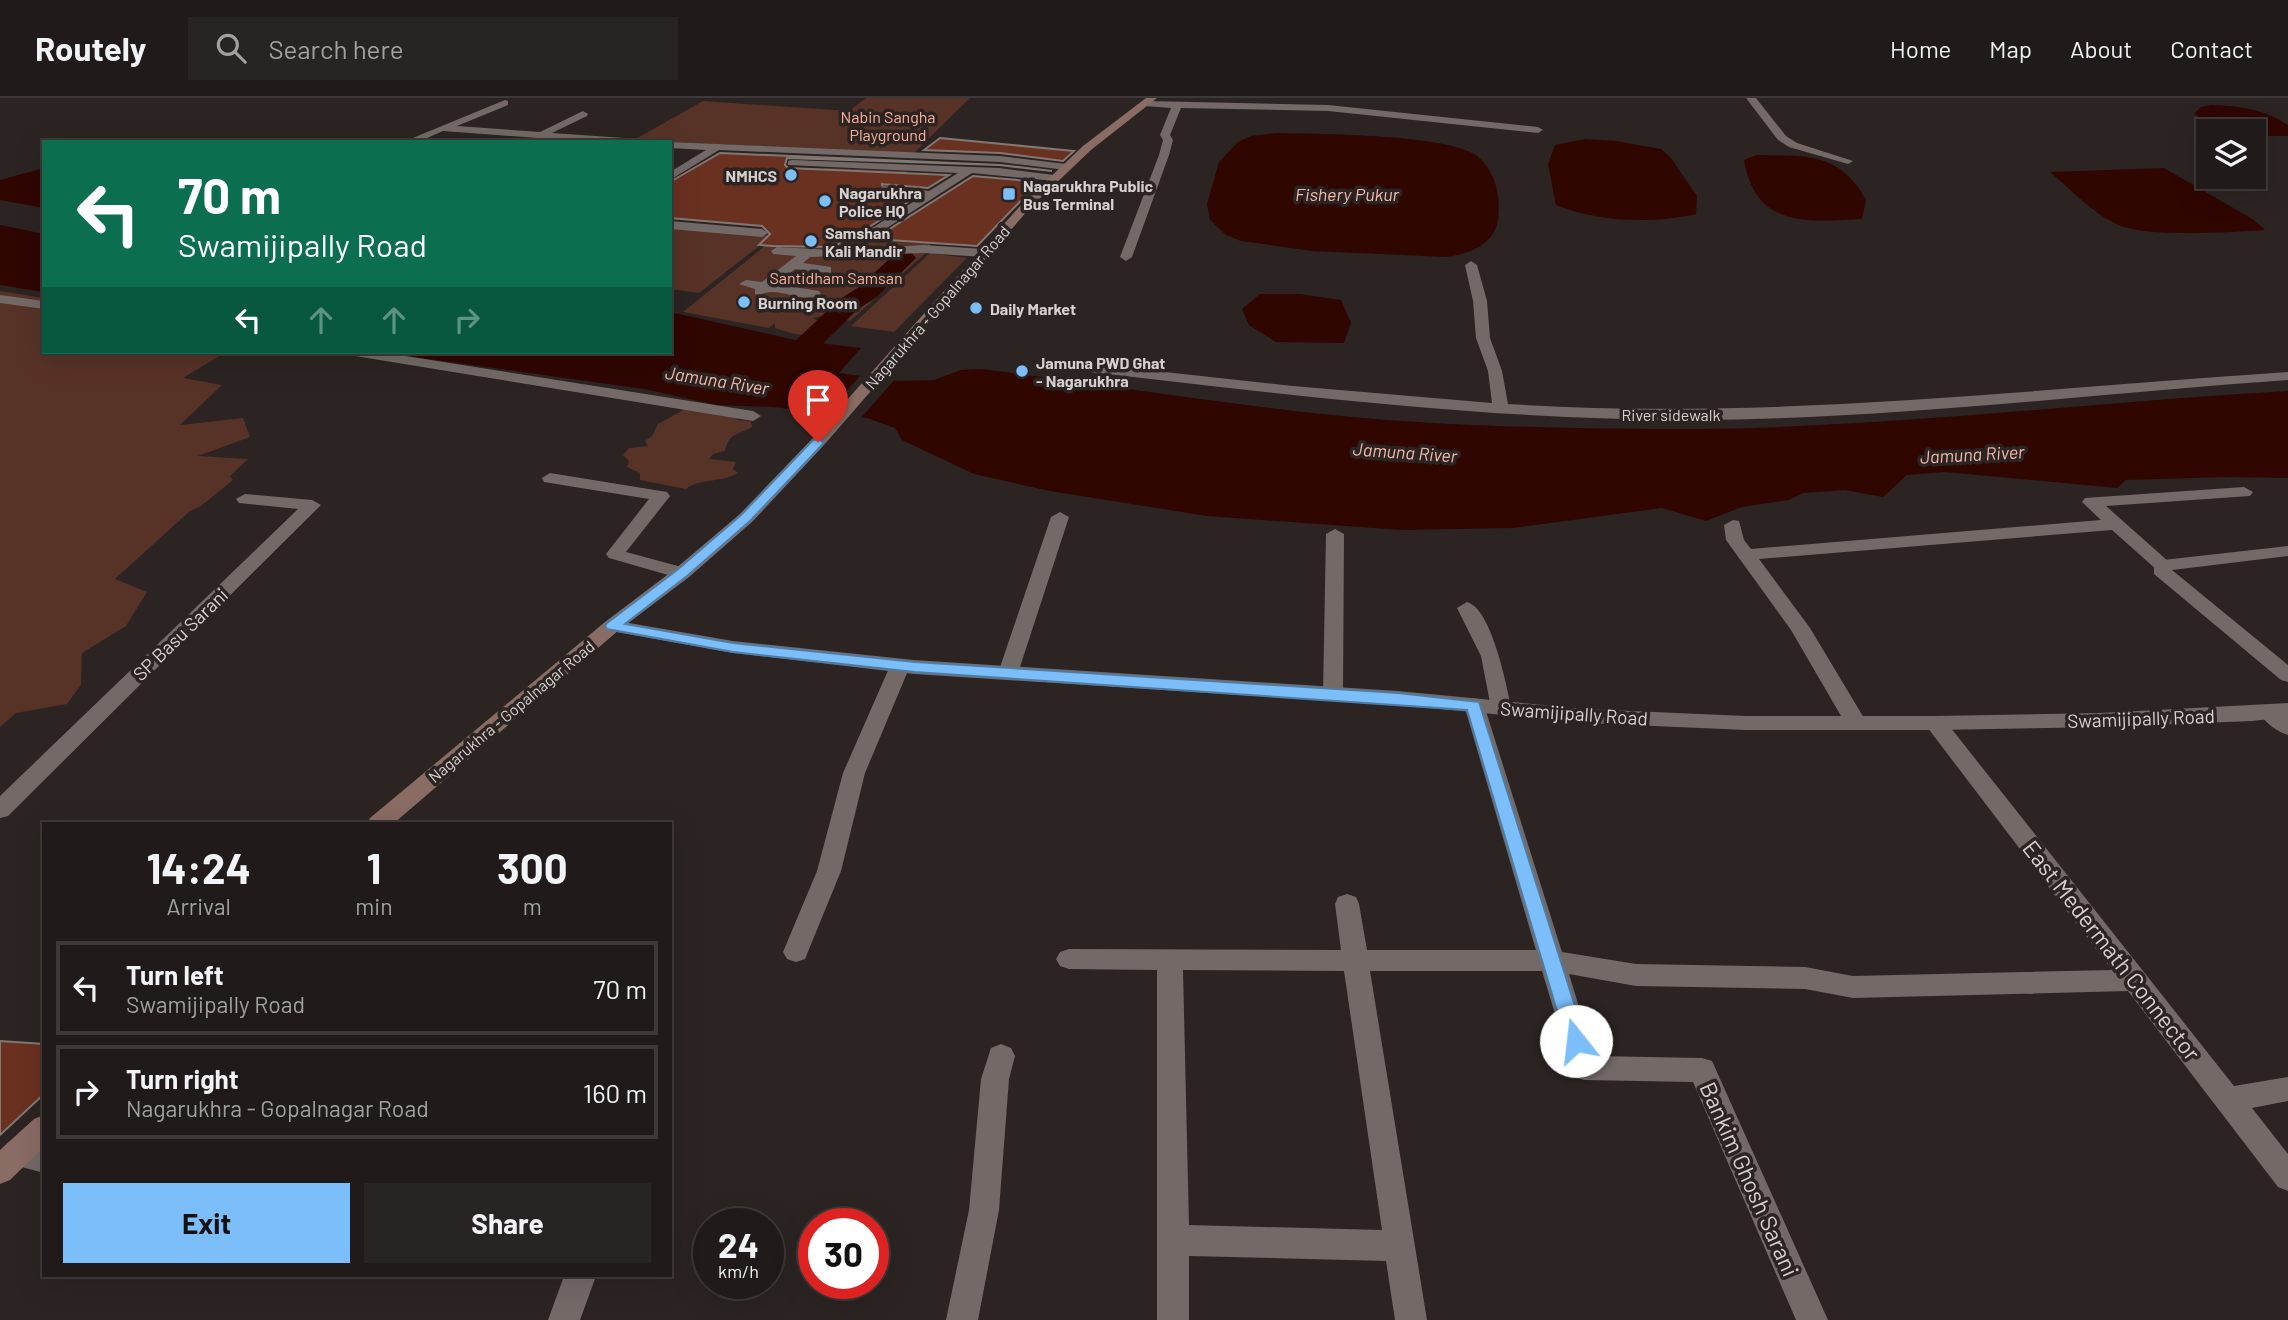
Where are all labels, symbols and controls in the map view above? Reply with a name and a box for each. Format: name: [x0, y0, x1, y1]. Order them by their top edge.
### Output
search box: [188, 17, 678, 80]
text: Routely: [35, 28, 146, 68]
icon: search: [212, 29, 250, 67]
text: Search here: [268, 33, 404, 64]
text: Home: [1890, 34, 1951, 63]
text: Map: [1989, 34, 2032, 63]
text: About: [2070, 34, 2132, 63]
text: Contact: [2170, 34, 2253, 63]
park label: Nabin Sangha Playground: [840, 107, 936, 144]
map controls: [2196, 119, 2266, 189]
button: layers: [2196, 119, 2266, 189]
text: 70 m: [178, 165, 281, 224]
place label: NMHCS: [726, 166, 777, 185]
marker: NMHCS: [783, 167, 799, 183]
icon: left: [63, 168, 154, 259]
place label: Nagarukhra Public Bus Terminal: [1023, 176, 1154, 213]
place label: Nagarukhra Police HQ: [839, 183, 922, 220]
water label: Fishery Pukur: [1295, 183, 1400, 205]
marker: Nagarukhra Public Bus Terminal: [1001, 186, 1017, 202]
marker: Nagarukhra Police HQ: [817, 193, 833, 209]
street label: Nagarukhra - Gopalnagar Road: [861, 221, 1013, 393]
place label: Samshan Kali Mandir: [825, 223, 903, 260]
text: Swamijipally Road: [178, 225, 427, 263]
marker: Samshan Kali Mandir: [803, 233, 819, 249]
park label: Santidham Samsan: [769, 268, 903, 287]
place label: Burning Room: [758, 293, 857, 312]
marker: Burning Room: [736, 294, 752, 310]
place label: Daily Market: [990, 299, 1076, 318]
marker: Daily Market: [968, 300, 984, 316]
icon: left: [229, 301, 267, 339]
icon: ahead: [302, 301, 340, 339]
icon: ahead: [375, 301, 413, 339]
icon: right: [448, 301, 486, 339]
place label: Jamuna PWD Ghat - Nagarukhra: [1036, 353, 1165, 390]
water label: Jamuna River: [664, 361, 771, 399]
marker: Jamuna PWD Ghat - Nagarukhra: [1014, 363, 1030, 379]
pin: [788, 370, 848, 442]
icon: arrive: [799, 381, 837, 419]
street label: River sidewalk: [1622, 405, 1720, 424]
water label: Jamuna River: [1352, 437, 1459, 467]
water label: Jamuna River: [1919, 440, 2025, 468]
street label: SP Basu Sarani: [128, 583, 232, 685]
street label: Nagarukhra - Gopalnagar Road: [424, 636, 598, 786]
street label: Swamijipally Road: [1499, 696, 1649, 730]
street label: Swamijipally Road: [2067, 704, 2215, 732]
street label: East Medermath Connector: [2017, 834, 2207, 1066]
text: 14:24: [146, 842, 251, 892]
text: 1: [367, 842, 381, 892]
text: 300: [497, 842, 568, 892]
text: Arrival: [167, 892, 231, 920]
text: min: [355, 892, 393, 920]
text: m: [523, 892, 542, 920]
text: Turn left: [126, 959, 224, 990]
icon: left: [67, 969, 105, 1007]
text: 70 m: [593, 973, 647, 1004]
text: Swamijipally Road: [126, 990, 305, 1018]
position arrow: [1539, 1004, 1613, 1078]
text: Turn right: [126, 1063, 239, 1094]
icon: right: [67, 1073, 105, 1111]
text: 160 m: [583, 1077, 647, 1108]
street label: Bankim Ghosh Sarani: [1695, 1077, 1805, 1281]
text: Nagarukhra - Gopalnagar Road: [126, 1094, 429, 1122]
button: Exit: [63, 1183, 350, 1263]
button: Share: [364, 1183, 651, 1263]
speed limit sign: 30: [798, 1208, 889, 1299]
text: 24: [718, 1223, 759, 1265]
text: km/h: [718, 1260, 759, 1282]

